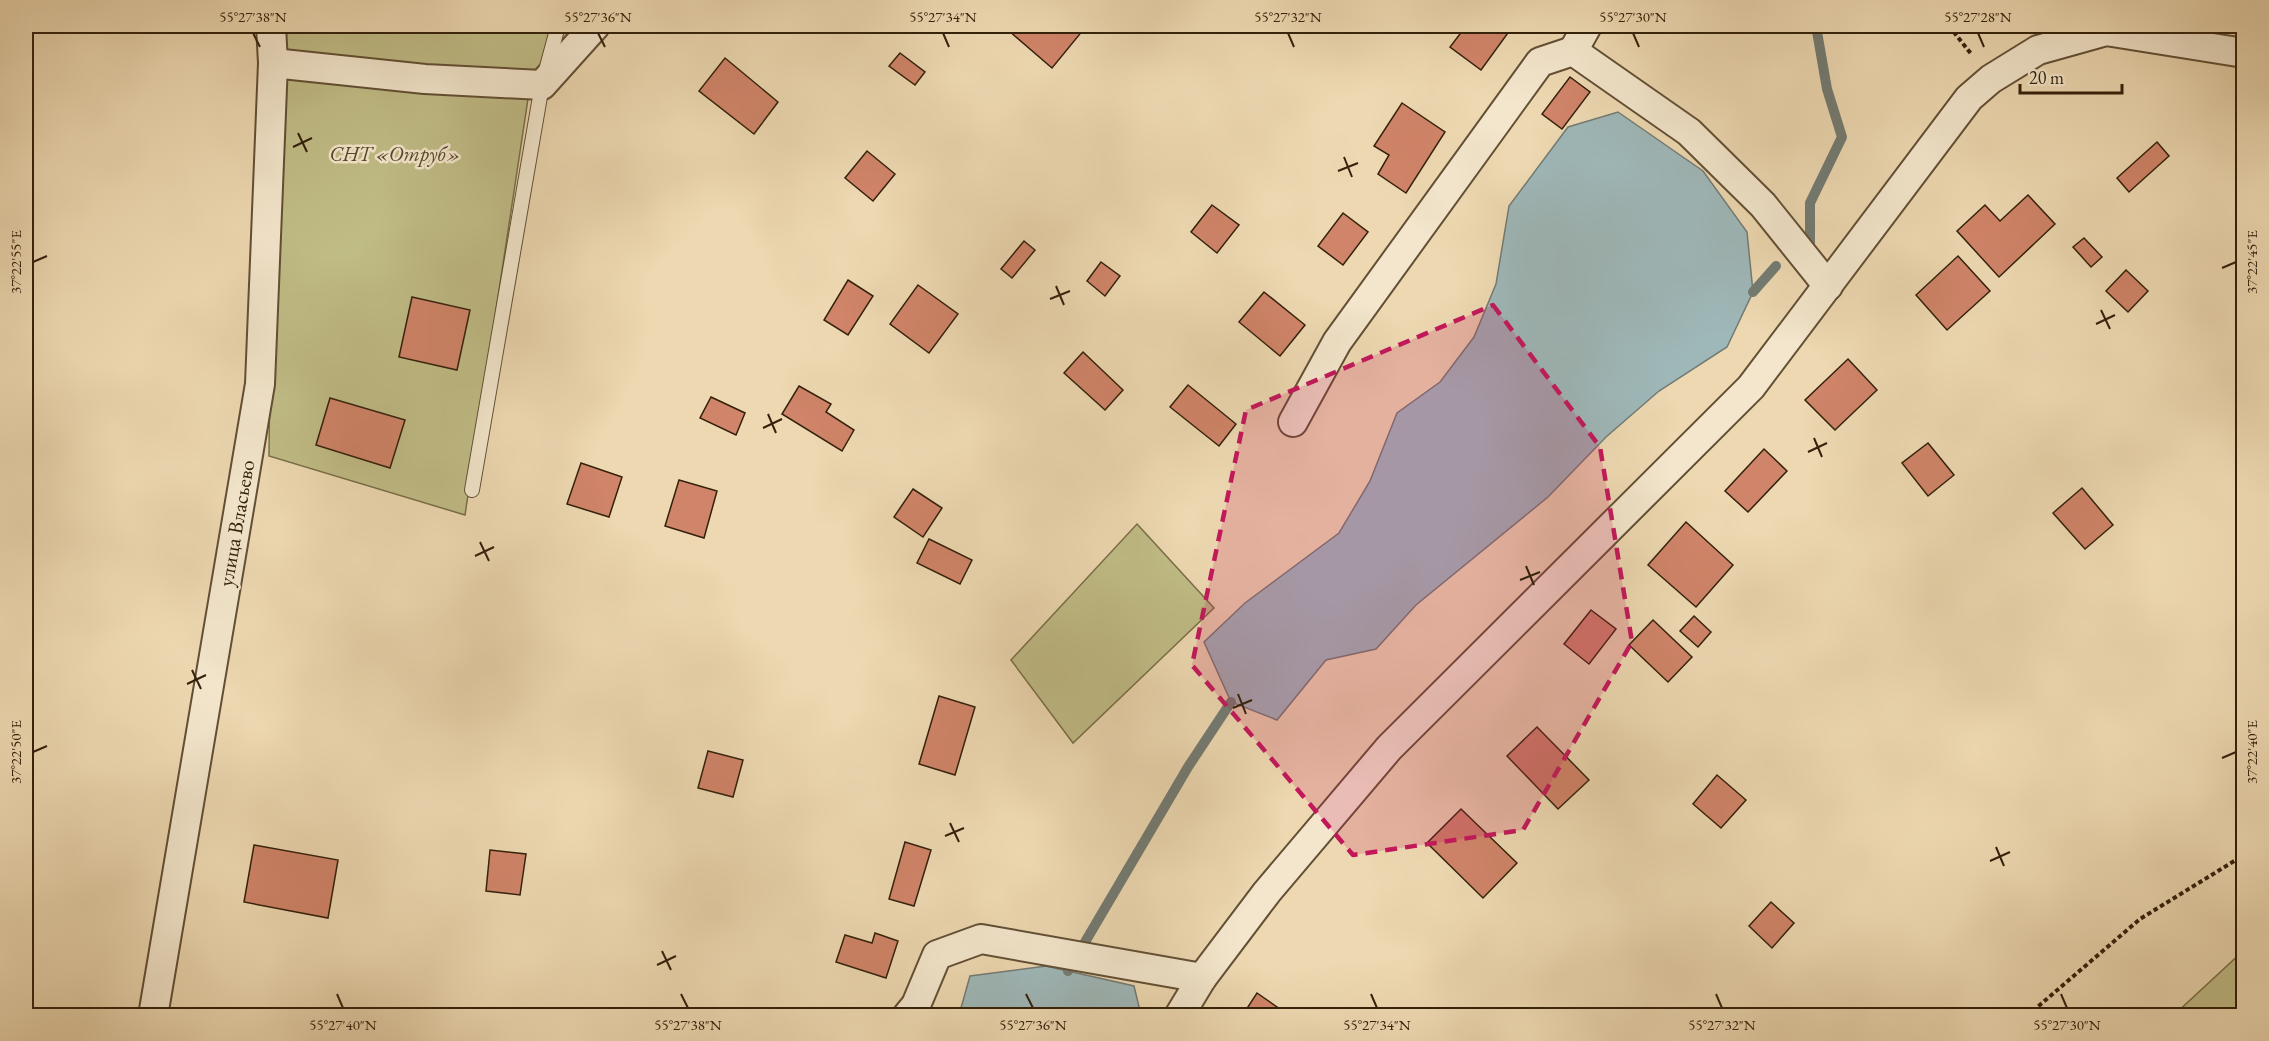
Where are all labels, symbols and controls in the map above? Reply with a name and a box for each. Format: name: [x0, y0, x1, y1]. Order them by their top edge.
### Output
text: 55°27'38"N: [219, 7, 287, 26]
text: 55°27'36"N: [564, 7, 632, 26]
text: 55°27'34"N: [909, 7, 977, 26]
text: 55°27'32"N: [1254, 7, 1322, 26]
text: 55°27'30"N: [1599, 7, 1667, 26]
text: 55°27'28"N: [1944, 7, 2012, 26]
scale bar: [2020, 57, 2122, 95]
text: 20 m: [2029, 66, 2064, 89]
park label: СНТ «Отруб»: [329, 140, 461, 167]
text: 37°22'55"E: [6, 229, 25, 294]
text: 37°22'45"E: [2242, 229, 2261, 294]
street label: улица Власьево: [212, 458, 260, 588]
text: 37°22'50"E: [6, 719, 25, 784]
text: 37°22'40"E: [2242, 719, 2261, 784]
text: 55°27'40"N: [309, 1015, 377, 1034]
text: 55°27'38"N: [654, 1015, 722, 1034]
text: 55°27'36"N: [999, 1015, 1067, 1034]
text: 55°27'34"N: [1343, 1015, 1411, 1034]
text: 55°27'32"N: [1688, 1015, 1756, 1034]
text: 55°27'30"N: [2033, 1015, 2101, 1034]

